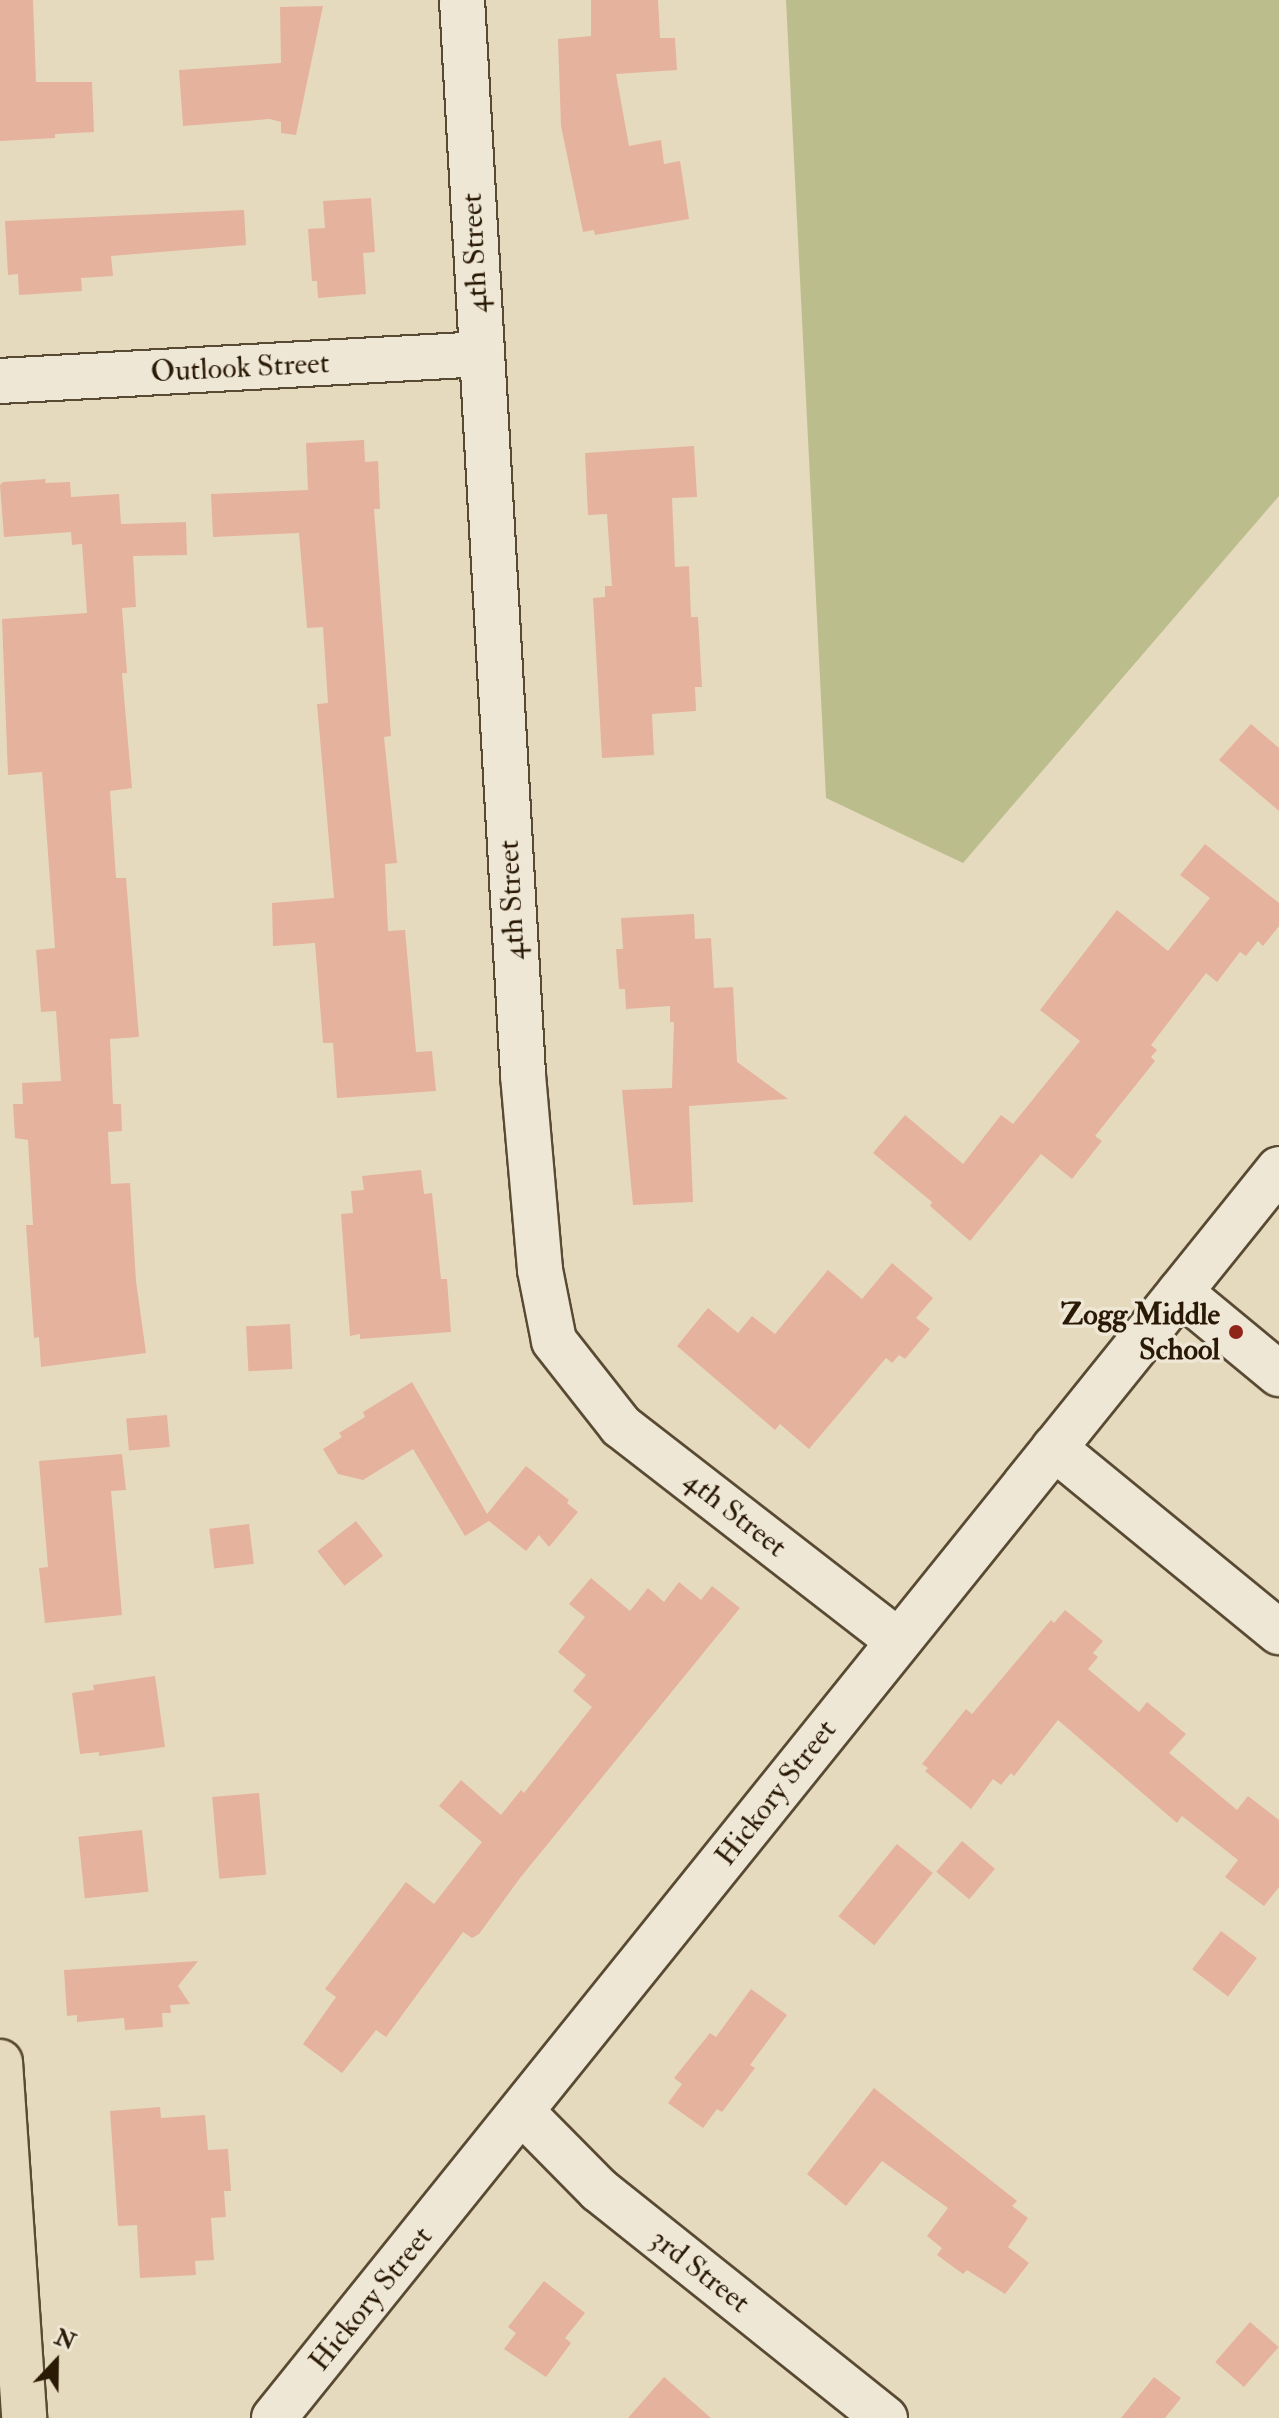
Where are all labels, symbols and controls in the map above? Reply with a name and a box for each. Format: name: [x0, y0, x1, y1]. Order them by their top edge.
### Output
street label: 4th Street: [454, 192, 496, 314]
street label: Outlook Street: [150, 345, 330, 391]
street label: 4th Street: [491, 839, 533, 961]
place label: Zogg Middle School: [1061, 1297, 1220, 1368]
marker: Zogg Middle School: [1227, 1323, 1245, 1341]
street label: 4th Street: [677, 1463, 793, 1565]
street label: Hickory Street: [708, 1713, 844, 1873]
street label: Hickory Street: [302, 2219, 440, 2379]
street label: 3rd Street: [643, 2221, 757, 2321]
north arrow: [16, 2322, 96, 2402]
text: N: [51, 2323, 79, 2356]

